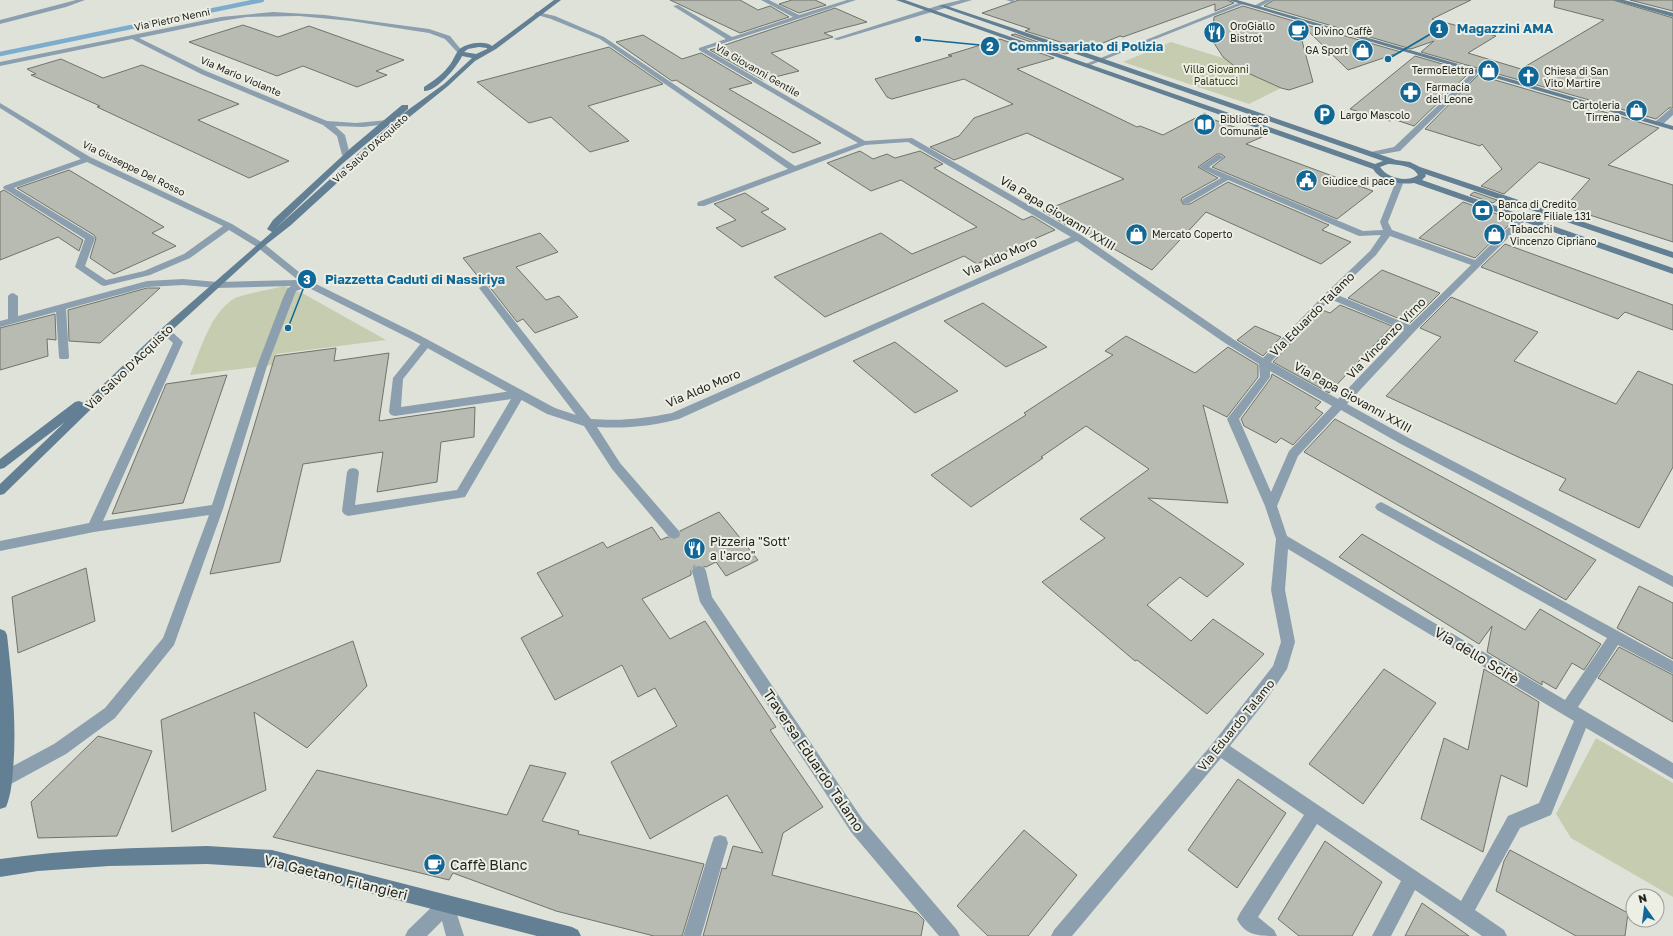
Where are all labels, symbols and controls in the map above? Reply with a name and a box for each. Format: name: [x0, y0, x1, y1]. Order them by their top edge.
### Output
street label: Via Pietro Nenni: [133, 5, 211, 33]
callout: Magazzini AMA: [1429, 16, 1561, 41]
cafe icon: Divino Caffè: [1286, 18, 1312, 44]
restaurant icon: OroGiallo Bistrot: [1202, 19, 1228, 45]
place label: OroGiallo Bistrot: [1230, 20, 1275, 44]
text: Magazzini AMA: [1457, 20, 1554, 36]
text: 1: [1436, 21, 1442, 36]
place label: Divino Caffè: [1314, 25, 1372, 37]
callout: Commissariato di Polizia: [980, 34, 1171, 59]
shop icon: GA Sport: [1350, 37, 1376, 63]
text: Commissariato di Polizia: [1009, 38, 1164, 54]
text: 2: [986, 39, 994, 54]
street label: Via Giovanni Gentile: [713, 41, 803, 99]
place label: GA Sport: [1305, 44, 1348, 56]
street label: Via Mario Violante: [199, 53, 284, 99]
shop icon: TermoElettra: [1476, 57, 1502, 83]
park label: Villa Giovanni Palatucci: [1183, 63, 1249, 87]
place label: TermoElettra: [1412, 64, 1474, 76]
church icon: Chiesa di San Vito Martire: [1516, 64, 1542, 90]
place label: Chiesa di San Vito Martire: [1544, 65, 1608, 89]
pharmacy icon: Farmacia del Leone: [1398, 80, 1424, 106]
place label: Farmacia del Leone: [1426, 81, 1473, 105]
shop icon: Cartoleria Tirrena: [1623, 98, 1649, 124]
place label: Cartoleria Tirrena: [1572, 99, 1620, 123]
parking icon: Largo Mascolo: [1312, 102, 1338, 128]
place label: Largo Mascolo: [1340, 109, 1410, 121]
street label: Via Salvo D'Acquisto: [330, 111, 410, 185]
library icon: Biblioteca Comunale: [1192, 112, 1218, 138]
place label: Biblioteca Comunale: [1220, 113, 1269, 137]
street label: Via Giuseppe Del Rosso: [81, 138, 187, 198]
public building icon: Giudice di pace: [1294, 168, 1320, 194]
street label: Via Papa Giovanni XXIII: [997, 172, 1119, 254]
place label: Giudice di pace: [1322, 175, 1395, 187]
bank icon: Banca di Credito Popolare Filiale 131: [1470, 197, 1496, 223]
place label: Banca di Credito Popolare Filiale 131: [1498, 198, 1591, 222]
shop icon: Mercato Coperto: [1124, 221, 1150, 247]
shop icon: Tabacchi Vincenzo Cipriano: [1482, 222, 1508, 248]
place label: Tabacchi Vincenzo Cipriano: [1510, 223, 1597, 247]
place label: Mercato Coperto: [1152, 228, 1233, 240]
street label: Via Aldo Moro: [961, 234, 1039, 280]
callout: Piazzetta Caduti di Nassiriya: [297, 267, 513, 292]
street label: Via Eduardo Talamo: [1267, 269, 1357, 359]
text: Piazzetta Caduti di Nassiriya: [325, 271, 506, 287]
text: 3: [303, 272, 311, 287]
street label: Via Vincenzo Virno: [1343, 294, 1429, 382]
street label: Via Salvo D'Acquisto: [82, 321, 176, 413]
street label: Via Papa Giovanni XXIII: [1291, 358, 1415, 436]
street label: Via Aldo Moro: [664, 366, 742, 410]
place label: Pizzeria "Sott' a l'arco": [710, 534, 790, 563]
restaurant icon: Pizzeria "Sott' a l'arco": [681, 535, 707, 561]
street label: Via dello Scirè: [1432, 623, 1522, 687]
street label: Via Eduardo Talamo: [1194, 676, 1278, 774]
street label: Traversa Eduardo Talamo: [760, 686, 868, 834]
street label: Via Gaetano Filangieri: [263, 851, 409, 903]
cafe icon: Caffè Blanc: [421, 851, 447, 877]
place label: Caffè Blanc: [450, 856, 528, 873]
north arrow: [1625, 888, 1665, 928]
text: N: [1637, 890, 1648, 905]

